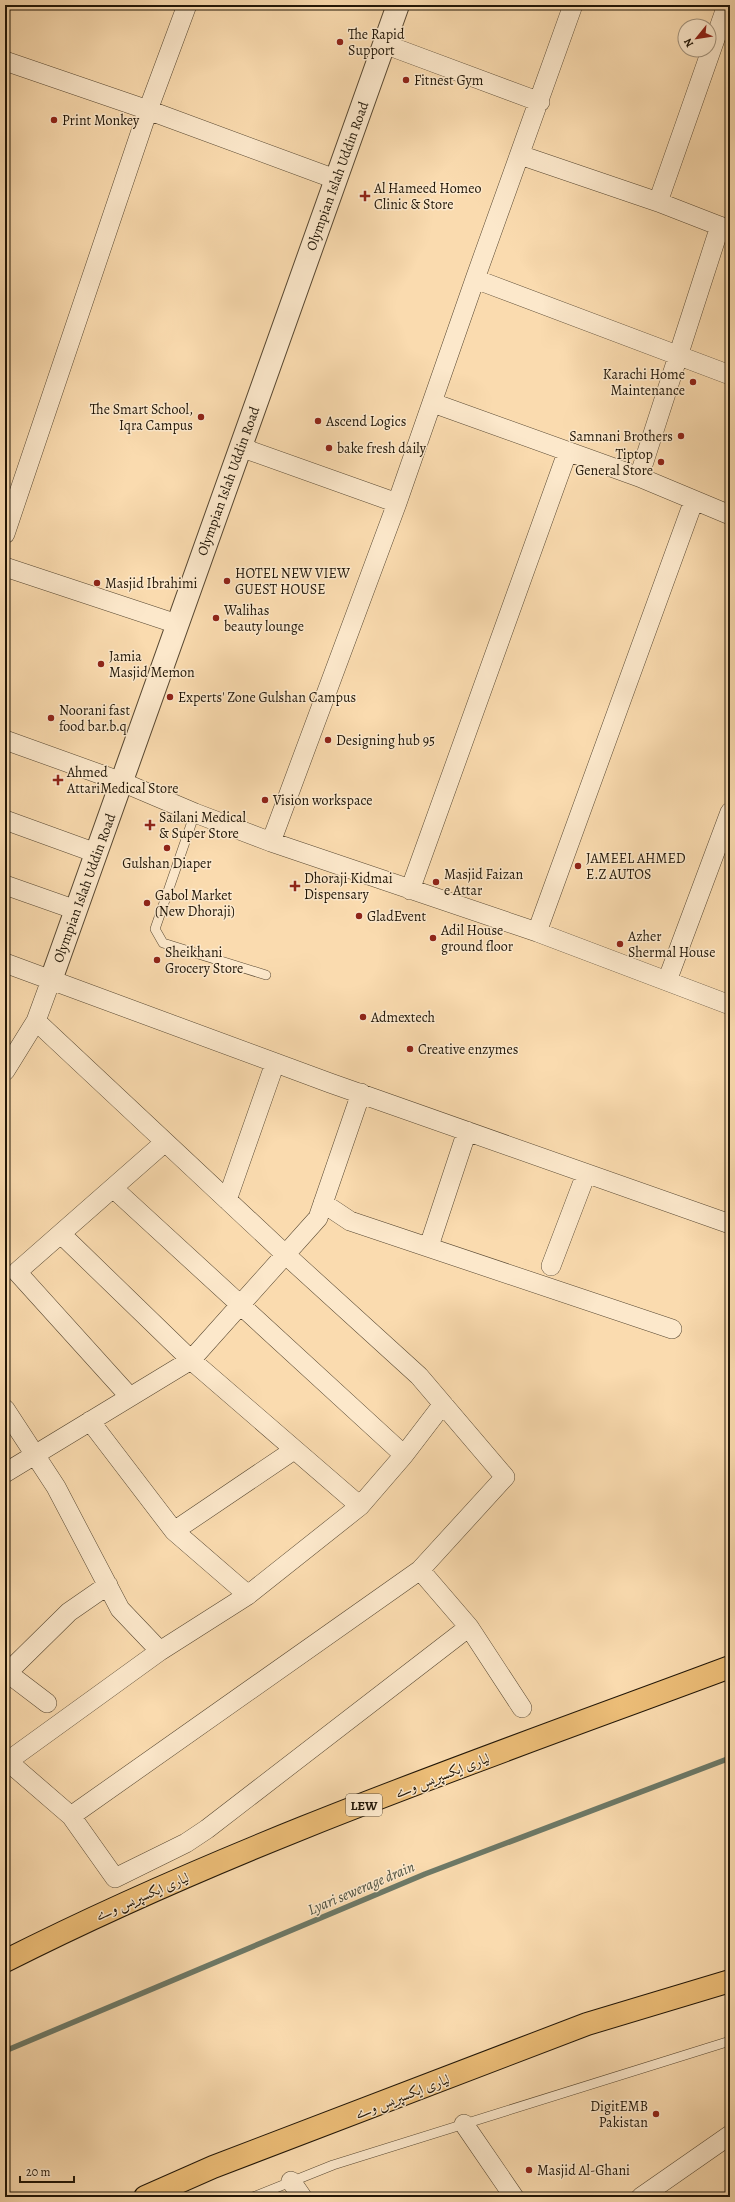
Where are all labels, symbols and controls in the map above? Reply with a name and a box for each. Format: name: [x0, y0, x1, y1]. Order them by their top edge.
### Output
north arrow: [677, 18, 717, 58]
place label: The Rapid Support: [348, 25, 405, 60]
text: N: [680, 36, 697, 50]
marker: The Rapid Support: [335, 37, 345, 47]
place label: Fitnest Gym: [414, 71, 484, 90]
marker: Fitnest Gym: [401, 75, 411, 85]
street label: Olympian Islah Uddin Road: [302, 98, 374, 253]
place label: Print Monkey: [62, 111, 140, 130]
marker: Print Monkey: [49, 115, 59, 125]
place label: Al Hameed Homeo Clinic & Store: [373, 179, 482, 214]
marker: Al Hameed Homeo Clinic & Store: [359, 190, 371, 202]
place label: Karachi Home Maintenance: [603, 365, 685, 400]
marker: Karachi Home Maintenance: [688, 377, 698, 387]
place label: The Smart School, Iqra Campus: [90, 400, 193, 435]
street label: Olympian Islah Uddin Road: [193, 403, 265, 558]
marker: The Smart School, Iqra Campus: [196, 412, 206, 422]
place label: Ascend Logics: [325, 412, 406, 431]
marker: Ascend Logics: [313, 416, 323, 426]
place label: Samnani Brothers: [569, 427, 673, 446]
marker: Samnani Brothers: [676, 431, 686, 441]
place label: bake fresh daily: [337, 439, 427, 458]
marker: bake fresh daily: [324, 443, 334, 453]
place label: Tiptop General Store: [575, 445, 653, 480]
marker: Tiptop General Store: [656, 457, 666, 467]
place label: HOTEL NEW VIEW GUEST HOUSE: [235, 564, 351, 599]
place label: Masjid Ibrahimi: [105, 574, 198, 593]
marker: HOTEL NEW VIEW GUEST HOUSE: [222, 576, 232, 586]
marker: Masjid Ibrahimi: [92, 578, 102, 588]
place label: Walihas beauty lounge: [223, 601, 304, 636]
marker: Walihas beauty lounge: [211, 613, 221, 623]
place label: Jamia Masjid Memon: [109, 647, 195, 682]
marker: Jamia Masjid Memon: [96, 659, 106, 669]
place label: Experts' Zone Gulshan Campus: [178, 688, 356, 707]
marker: Experts' Zone Gulshan Campus: [165, 692, 175, 702]
place label: Noorani fast food bar.b.q: [59, 701, 130, 736]
marker: Noorani fast food bar.b.q: [46, 713, 56, 723]
place label: Designing hub 95: [336, 731, 435, 750]
marker: Designing hub 95: [323, 735, 333, 745]
place label: Ahmed AttariMedical Store: [66, 763, 179, 798]
marker: Ahmed AttariMedical Store: [52, 774, 64, 786]
place label: Vision workspace: [272, 791, 372, 810]
marker: Vision workspace: [260, 795, 270, 805]
place label: Sailani Medical & Super Store: [159, 808, 247, 843]
street label: Olympian Islah Uddin Road: [49, 810, 121, 965]
marker: Sailani Medical & Super Store: [144, 819, 156, 831]
marker: Gulshan Diaper: [162, 843, 172, 853]
place label: JAMEEL AHMED E.Z AUTOS: [586, 849, 686, 884]
place label: Gulshan Diaper: [122, 854, 212, 873]
marker: JAMEEL AHMED E.Z AUTOS: [573, 861, 583, 871]
place label: Masjid Faizan e Attar: [444, 865, 524, 900]
place label: Dhoraji Kidmai Dispensary: [304, 869, 393, 904]
marker: Masjid Faizan e Attar: [431, 877, 441, 887]
marker: Dhoraji Kidmai Dispensary: [289, 880, 301, 892]
place label: Gabol Market (New Dhoraji): [155, 886, 235, 921]
marker: Gabol Market (New Dhoraji): [142, 898, 152, 908]
place label: GladEvent: [367, 907, 426, 926]
marker: GladEvent: [354, 911, 364, 921]
place label: Adil House ground floor: [440, 921, 514, 956]
place label: Azher Shermal House: [627, 927, 715, 962]
marker: Adil House ground floor: [428, 933, 438, 943]
marker: Azher Shermal House: [615, 939, 625, 949]
place label: Sheikhani Grocery Store: [165, 943, 243, 978]
marker: Sheikhani Grocery Store: [152, 955, 162, 965]
place label: Admextech: [370, 1008, 436, 1027]
marker: Admextech: [358, 1012, 368, 1022]
place label: Creative enzymes: [418, 1040, 518, 1059]
marker: Creative enzymes: [405, 1044, 415, 1054]
street label: لیاری ایکسپریس وے: [392, 1749, 492, 1802]
road number: LEW: [346, 1794, 382, 1816]
water label: Lyari sewerage drain: [305, 1857, 417, 1919]
street label: لیاری ایکسپریس وے: [92, 1868, 192, 1925]
street label: لیاری ایکسپریس وے: [352, 2070, 452, 2123]
place label: DigitEMB Pakistan: [590, 2097, 648, 2132]
marker: DigitEMB Pakistan: [651, 2109, 661, 2119]
scale bar: [20, 2158, 74, 2184]
place label: Masjid Al-Ghani: [537, 2161, 630, 2180]
text: 20 m: [26, 2164, 50, 2180]
marker: Masjid Al-Ghani: [524, 2165, 534, 2175]

